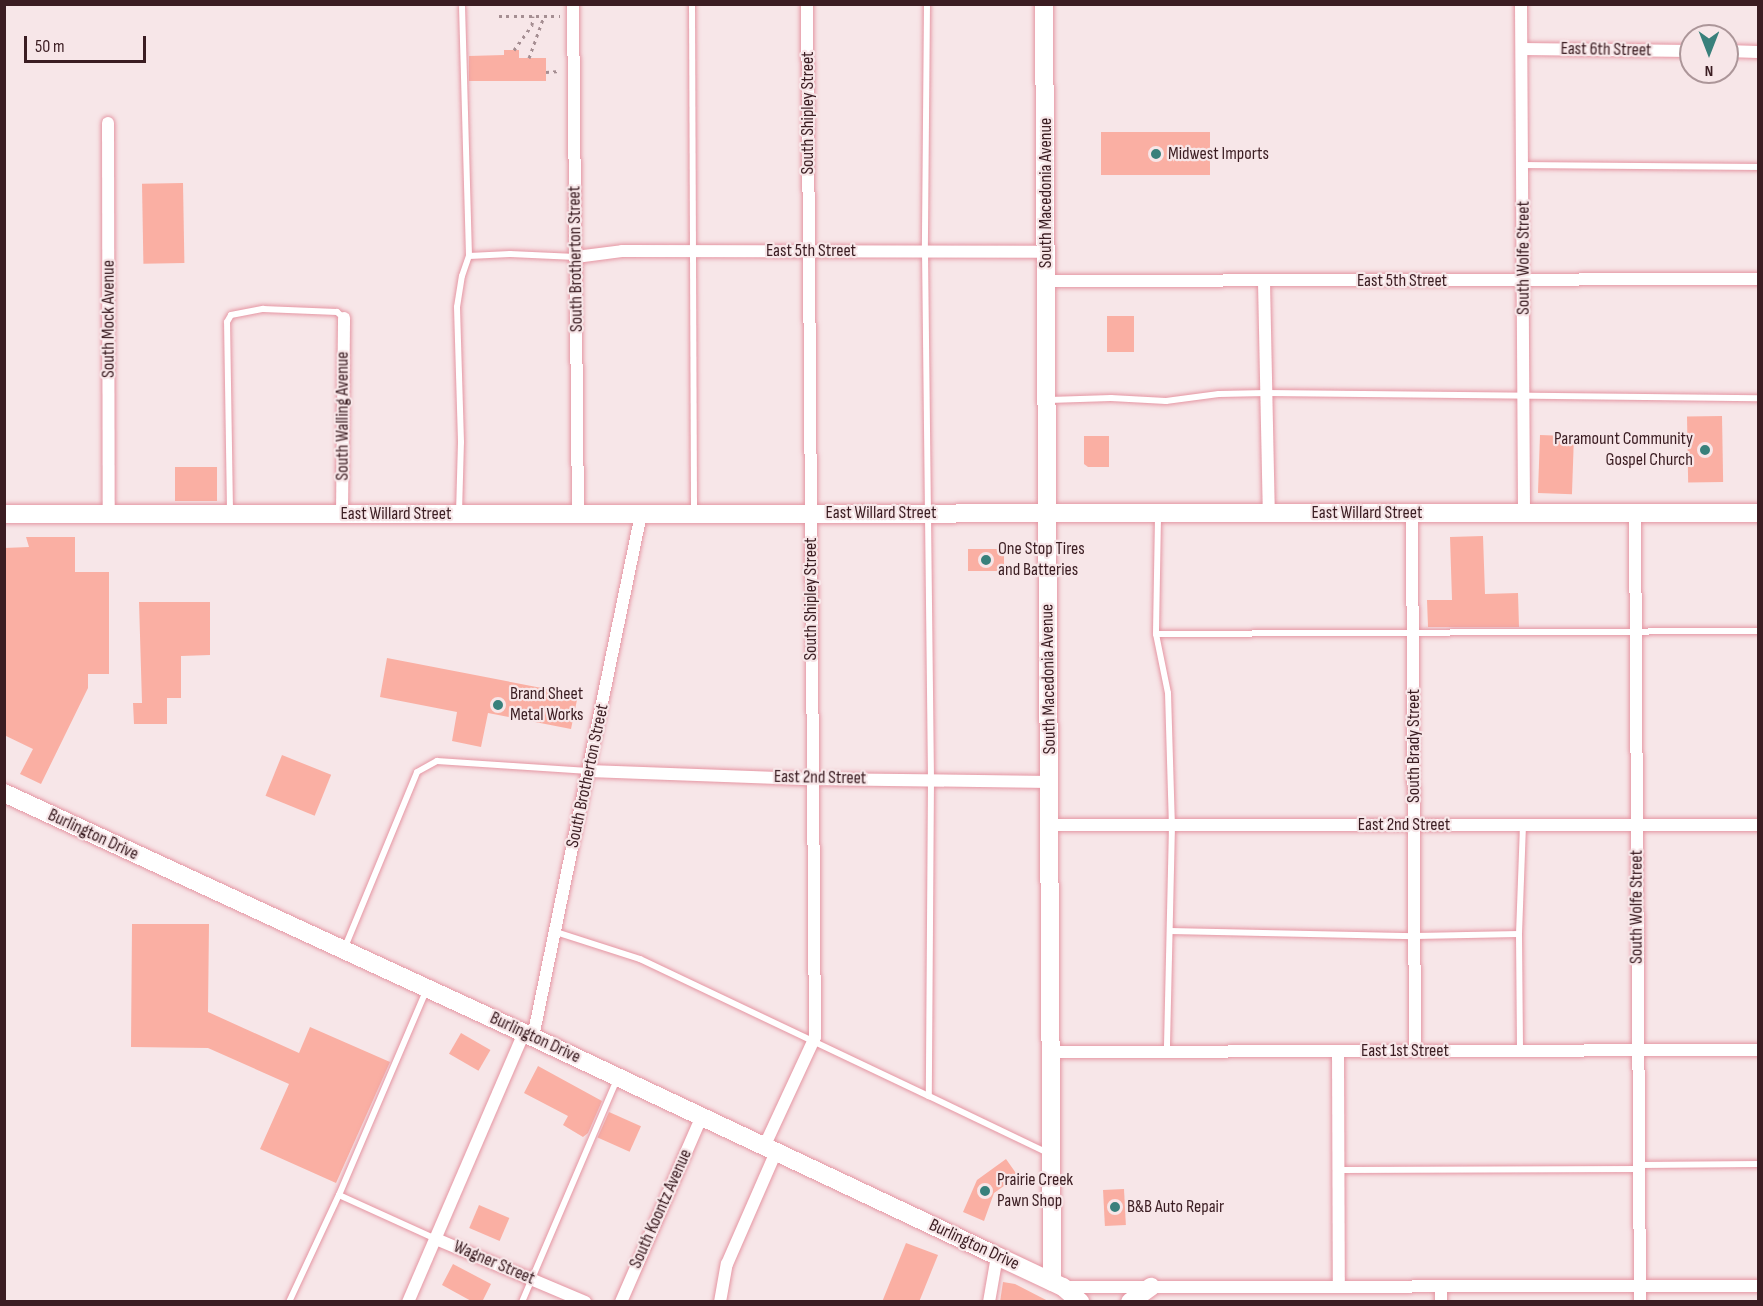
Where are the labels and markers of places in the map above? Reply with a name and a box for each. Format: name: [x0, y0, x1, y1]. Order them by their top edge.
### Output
place label: Midwest Imports: [1168, 143, 1269, 165]
marker: Midwest Imports: [1149, 147, 1163, 161]
place label: Paramount Community Gospel Church: [1554, 429, 1693, 472]
marker: Paramount Community Gospel Church: [1698, 443, 1712, 457]
place label: One Stop Tires and Batteries: [998, 539, 1085, 582]
marker: One Stop Tires and Batteries: [979, 553, 993, 567]
place label: Brand Sheet Metal Works: [510, 684, 584, 726]
marker: Brand Sheet Metal Works: [491, 698, 505, 712]
place label: Prairie Creek Pawn Shop: [997, 1170, 1073, 1212]
marker: Prairie Creek Pawn Shop: [978, 1184, 992, 1198]
place label: B&B Auto Repair: [1127, 1196, 1224, 1218]
marker: B&B Auto Repair: [1108, 1200, 1122, 1214]

